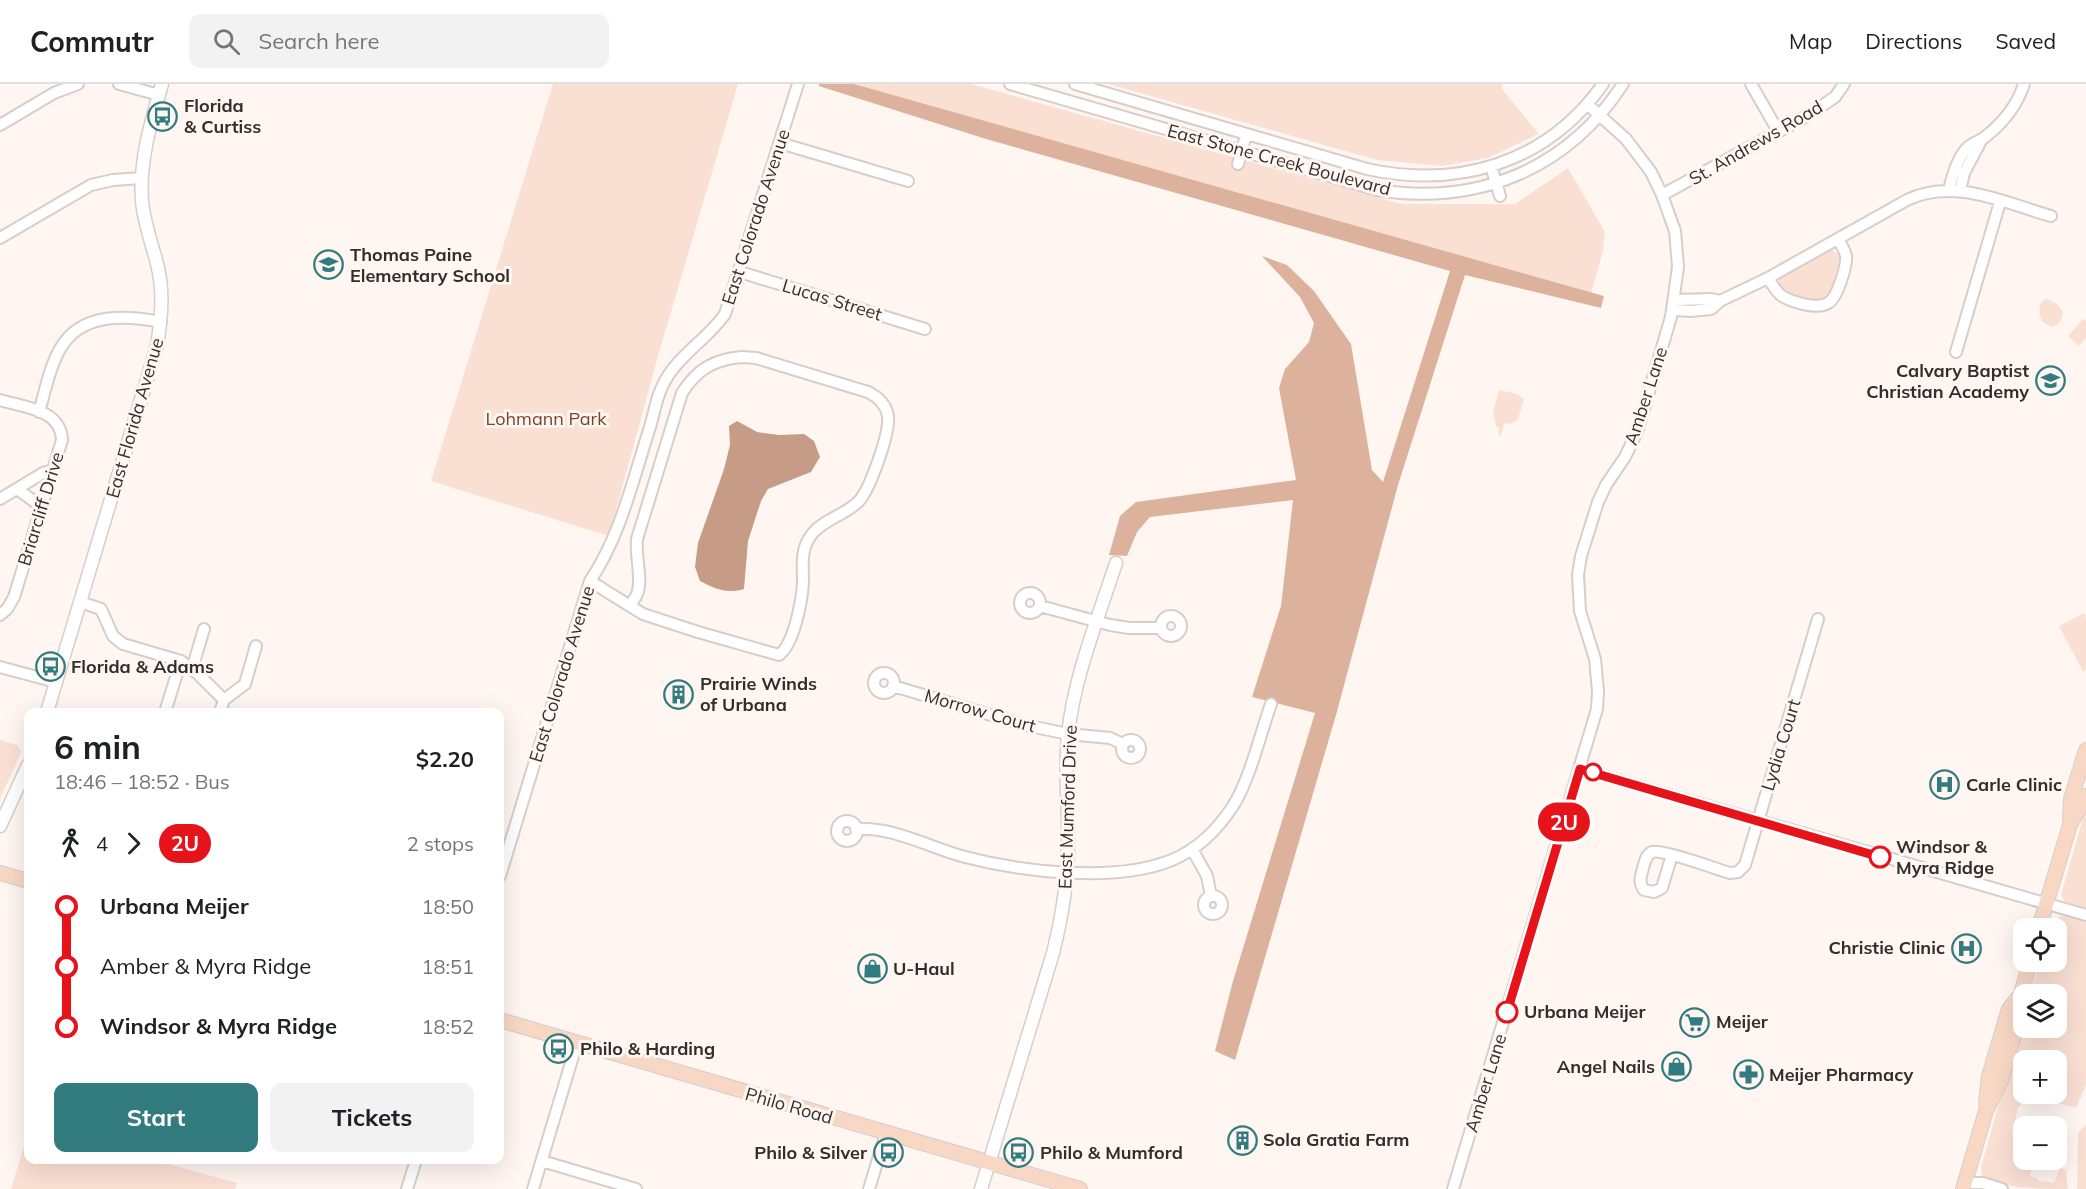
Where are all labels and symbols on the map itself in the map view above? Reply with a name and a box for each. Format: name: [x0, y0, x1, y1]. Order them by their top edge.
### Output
place label: Florida & Curtiss: [184, 94, 261, 138]
street label: St. Andrews Road: [1685, 95, 1827, 190]
bus stop icon: Florida & Curtiss: [147, 100, 179, 132]
street label: East Stone Creek Boulevard: [1165, 119, 1393, 200]
street label: East Colorado Avenue: [716, 126, 795, 308]
place label: Thomas Paine Elementary School: [350, 243, 510, 287]
school or university icon: Thomas Paine Elementary School: [313, 249, 345, 281]
street label: Lucas Street: [780, 273, 885, 326]
street label: East Florida Avenue: [101, 335, 168, 501]
street label: Amber Lane: [1619, 344, 1672, 448]
place label: Calvary Baptist Christian Academy: [1866, 359, 2029, 403]
school or university icon: Calvary Baptist Christian Academy: [2034, 365, 2066, 397]
park label: Lohmann Park: [486, 407, 607, 430]
street label: Briarcliff Drive: [12, 449, 69, 569]
street label: East Colorado Avenue: [524, 583, 599, 765]
bus stop icon: Florida & Adams: [34, 651, 66, 683]
place label: Florida & Adams: [71, 655, 214, 678]
place label: Prairie Winds of Urbana: [700, 672, 817, 716]
building icon: Prairie Winds of Urbana: [663, 678, 695, 710]
street label: Morrow Court: [922, 684, 1038, 737]
street label: Lydia Court: [1756, 696, 1805, 794]
street label: East Mumford Drive: [1053, 725, 1082, 889]
unlabelled marker: [1584, 763, 1602, 781]
hospital icon: Carle Clinic: [1929, 769, 1961, 801]
place label: Carle Clinic: [1966, 773, 2062, 796]
line badge: 2U: [1537, 802, 1591, 842]
place label: Windsor & Myra Ridge: [1896, 835, 1994, 879]
marker: Windsor & Myra Ridge: [1869, 846, 1891, 868]
hospital icon: Christie Clinic: [1950, 932, 1982, 964]
place label: Christie Clinic: [1828, 936, 1945, 959]
shop icon: U-Haul: [856, 953, 888, 985]
place label: U-Haul: [893, 957, 955, 980]
place label: Urbana Meijer: [1524, 1000, 1646, 1023]
marker: Urbana Meijer: [1496, 1001, 1518, 1023]
supermarket icon: Meijer: [1679, 1006, 1711, 1038]
place label: Meijer: [1716, 1010, 1769, 1033]
street label: Amber Lane: [1460, 1031, 1511, 1135]
bus stop icon: Philo & Harding: [543, 1033, 575, 1065]
place label: Philo & Harding: [580, 1037, 715, 1060]
shop icon: Angel Nails: [1660, 1051, 1692, 1083]
place label: Angel Nails: [1557, 1055, 1655, 1078]
pharmacy icon: Meijer Pharmacy: [1732, 1059, 1764, 1091]
place label: Meijer Pharmacy: [1769, 1063, 1913, 1086]
street label: Philo Road: [743, 1082, 836, 1129]
building icon: Sola Gratia Farm: [1226, 1124, 1258, 1156]
place label: Sola Gratia Farm: [1263, 1128, 1409, 1151]
bus stop icon: Philo & Silver: [872, 1137, 904, 1169]
bus stop icon: Philo & Mumford: [1003, 1137, 1035, 1169]
place label: Philo & Silver: [754, 1141, 868, 1164]
place label: Philo & Mumford: [1040, 1141, 1183, 1164]

